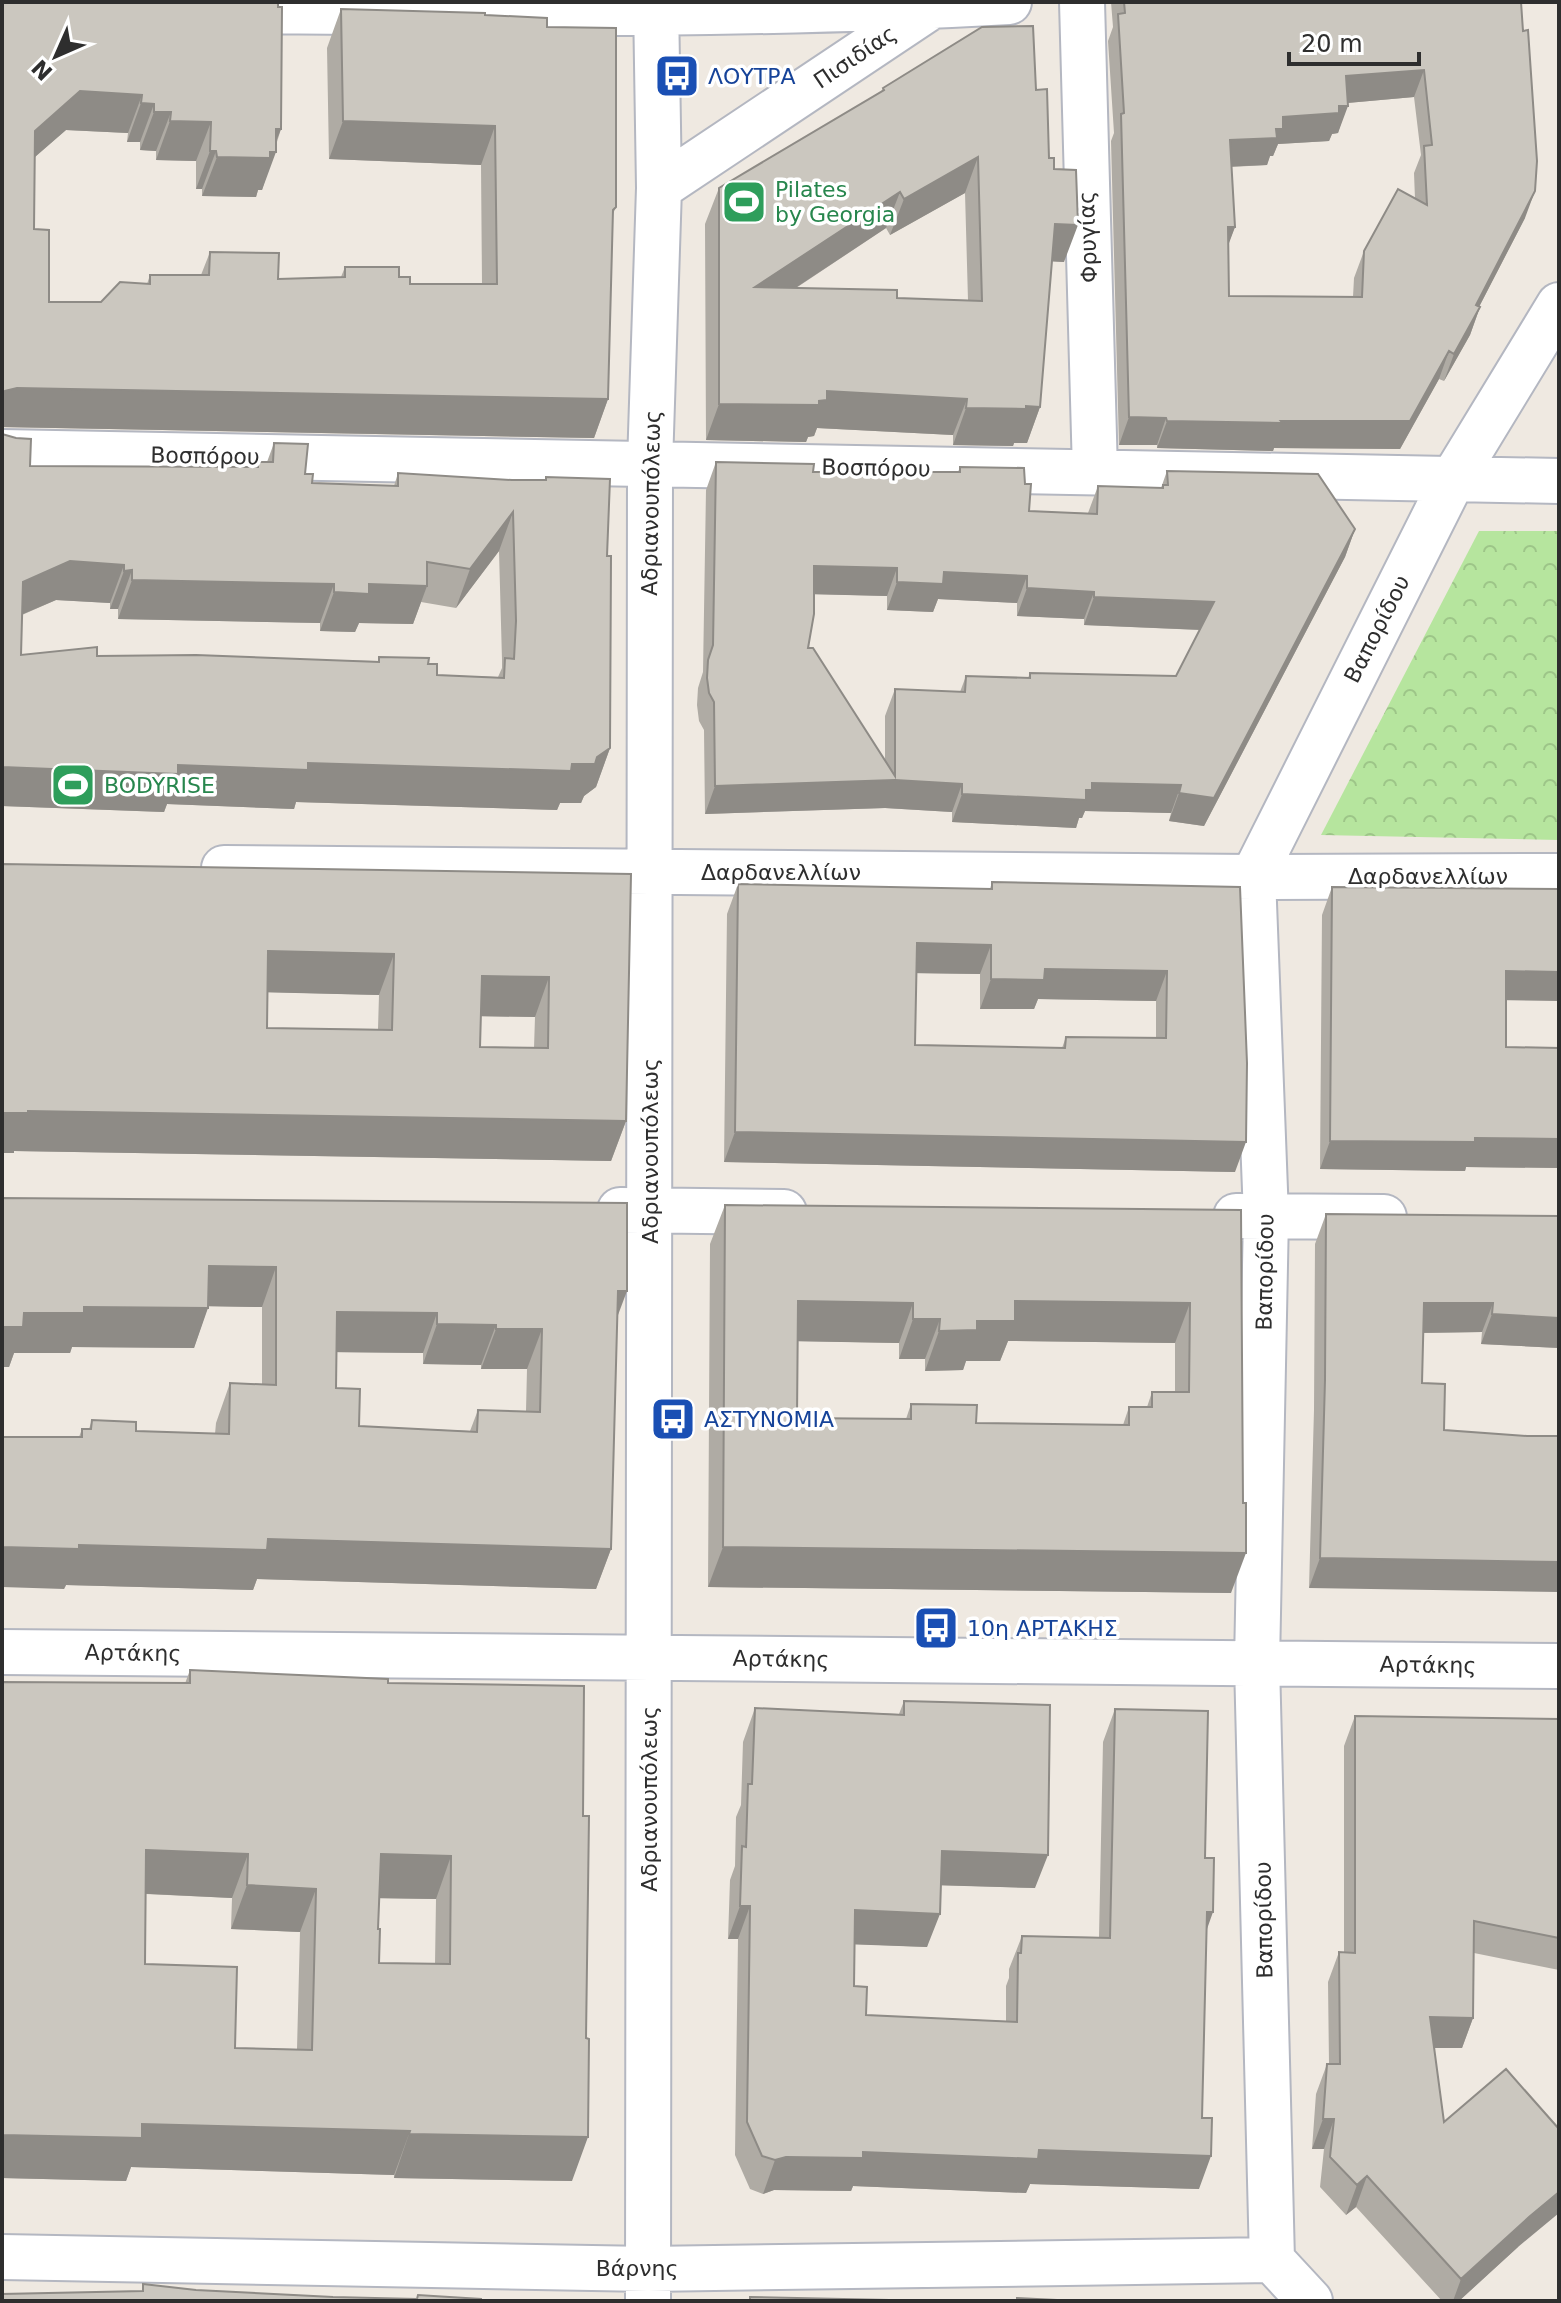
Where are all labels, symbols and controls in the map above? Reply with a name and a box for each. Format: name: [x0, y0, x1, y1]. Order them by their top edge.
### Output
north arrow: [16, 16, 96, 96]
scale bar: [1289, 16, 1419, 66]
street label: Πισιδίας: [809, 20, 901, 94]
text: 20 m: [1301, 30, 1363, 58]
bus stop icon: ΛΟΥΤΡΑ: [653, 52, 701, 100]
text: N: [27, 54, 58, 85]
place label: ΛΟΥΤΡΑ: [708, 64, 796, 89]
place label: Pilates by Georgia: [775, 177, 895, 227]
sports icon: Pilates by Georgia: [720, 178, 768, 226]
street label: Φρυγίας: [1074, 191, 1102, 283]
street label: Αδριανουπόλεως: [637, 410, 665, 596]
street label: Βοσπόρου: [150, 443, 260, 469]
street label: Βοσπόρου: [821, 455, 931, 481]
street label: Βαπορίδου: [1339, 571, 1415, 687]
sports icon: BODYRISE: [49, 761, 97, 809]
place label: BODYRISE: [104, 773, 215, 798]
street label: Δαρδανελλίων: [701, 860, 861, 885]
street label: Δαρδανελλίων: [1348, 864, 1508, 889]
street label: Αδριανουπόλεως: [638, 1058, 663, 1244]
street label: Βαπορίδου: [1251, 1213, 1279, 1331]
bus stop icon: ΑΣΤΥΝΟΜΙΑ: [649, 1395, 697, 1443]
place label: ΑΣΤΥΝΟΜΙΑ: [704, 1407, 834, 1432]
bus stop icon: 10η ΑΡΤΑΚΗΣ: [912, 1604, 960, 1652]
place label: 10η ΑΡΤΑΚΗΣ: [967, 1616, 1118, 1641]
street label: Αρτάκης: [84, 1640, 182, 1666]
street label: Αρτάκης: [732, 1646, 830, 1672]
street label: Αρτάκης: [1379, 1652, 1477, 1678]
street label: Αδριανουπόλεως: [637, 1706, 662, 1892]
street label: Βαπορίδου: [1250, 1861, 1278, 1979]
street label: Βάρνης: [596, 2256, 678, 2281]

